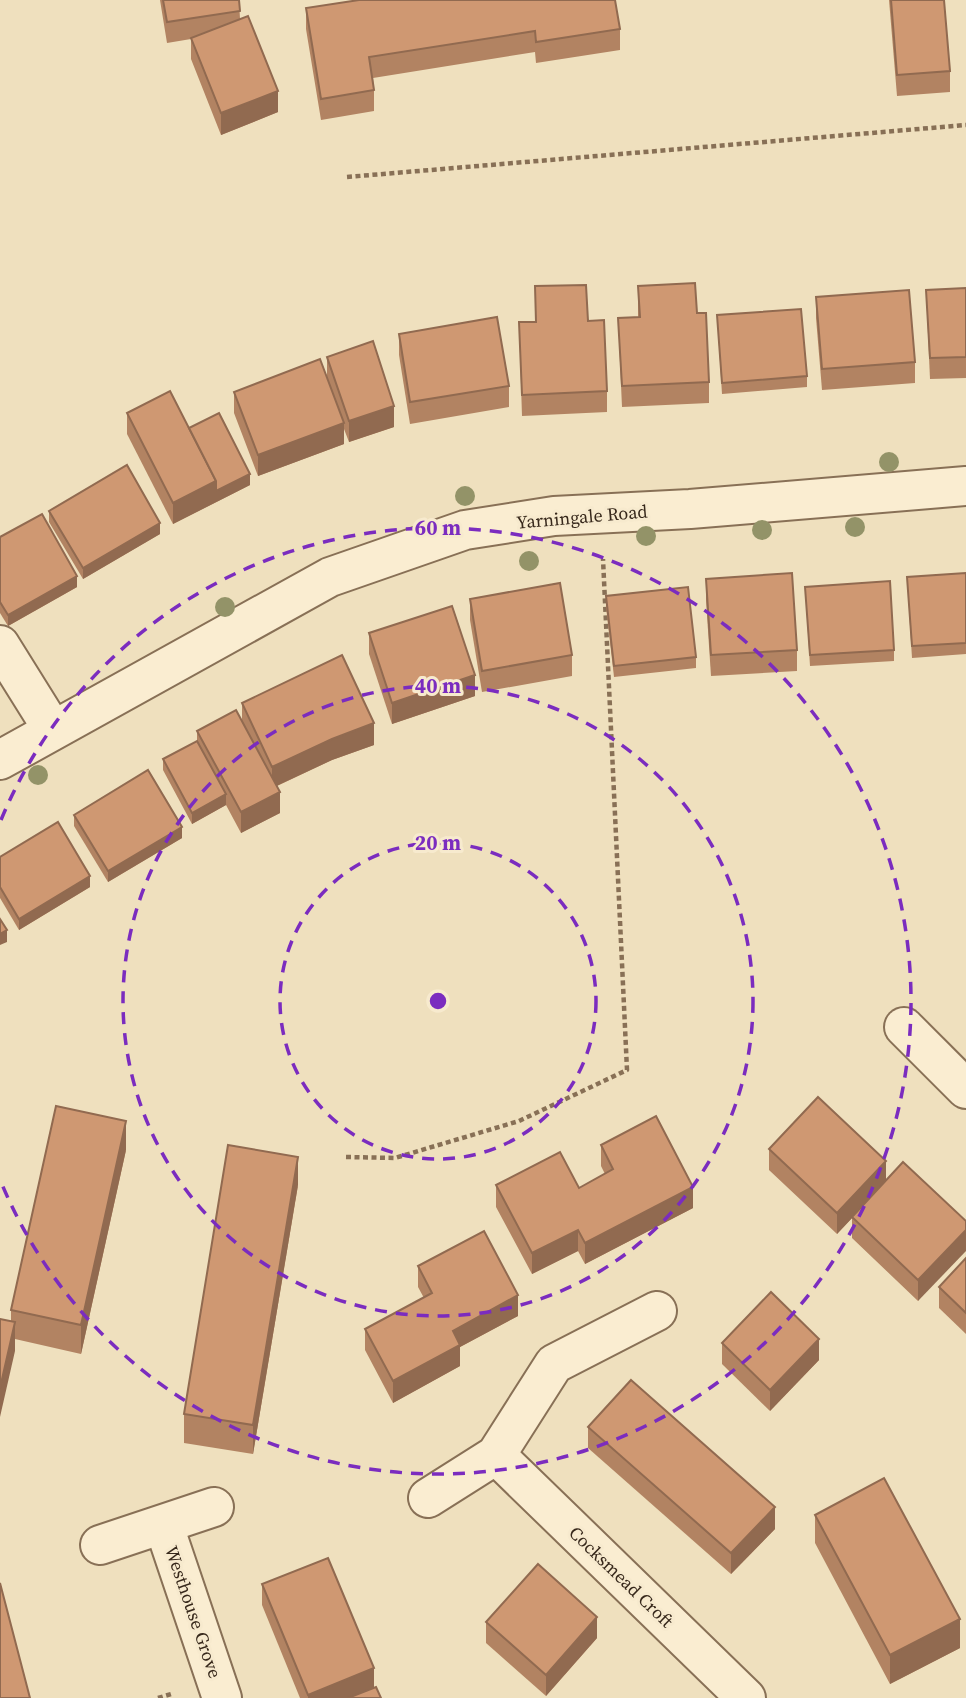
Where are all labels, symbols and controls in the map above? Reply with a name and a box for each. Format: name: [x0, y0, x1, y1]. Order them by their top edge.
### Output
street label: Yarningale Road: [515, 498, 649, 535]
text: 60 m: [415, 513, 461, 542]
text: 40 m: [415, 671, 461, 700]
text: 20 m: [415, 828, 461, 857]
centre of rings: [426, 989, 450, 1013]
street label: Cocksmead Croft: [564, 1520, 679, 1633]
street label: Westhouse Grove: [159, 1542, 228, 1681]

